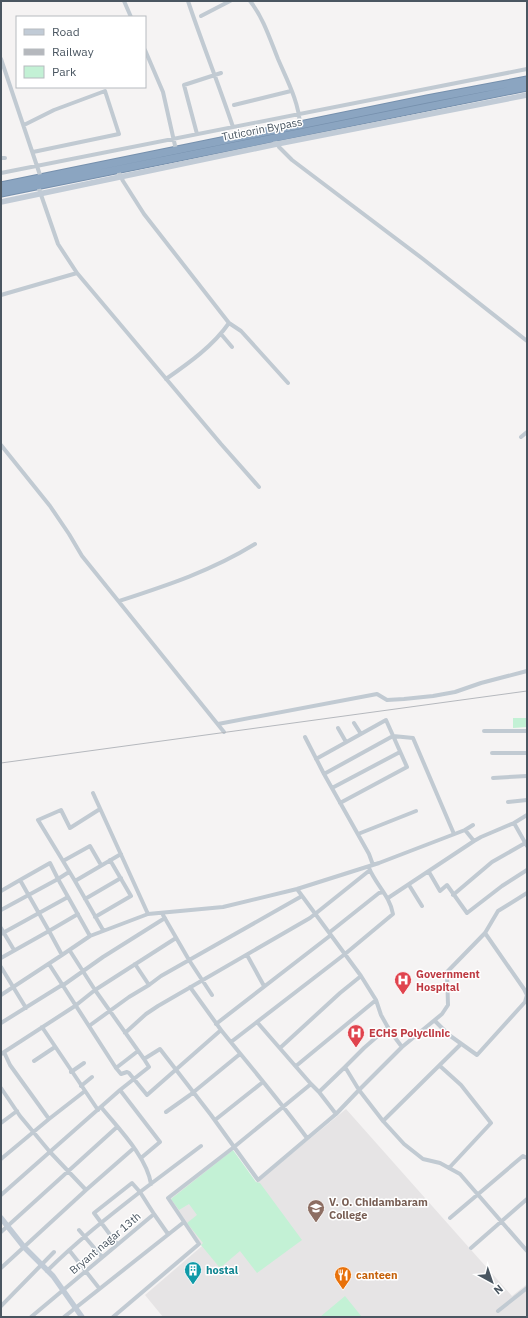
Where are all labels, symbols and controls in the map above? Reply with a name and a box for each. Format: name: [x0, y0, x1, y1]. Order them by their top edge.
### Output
legend: [16, 16, 146, 88]
text: Road: [52, 24, 80, 39]
text: Railway: [52, 44, 94, 59]
text: Park: [52, 64, 77, 79]
street label: Tuticorin Bypass: [221, 114, 303, 144]
place label: Government Hospital: [416, 967, 480, 994]
hospital icon: Government Hospital: [393, 970, 413, 995]
hospital icon: ECHS Polyclinic: [346, 1023, 366, 1048]
place label: ECHS Polyclinic: [369, 1026, 450, 1040]
place label: V. O. Chidambaram College: [329, 1195, 428, 1222]
school or university icon: V. O. Chidambaram College: [306, 1198, 326, 1223]
street label: Bryant nagar 13th: [66, 1209, 144, 1277]
building icon: hostal: [183, 1260, 203, 1285]
north arrow: [472, 1262, 512, 1302]
place label: hostal: [206, 1263, 239, 1277]
restaurant icon: canteen: [333, 1265, 353, 1290]
place label: canteen: [356, 1268, 398, 1282]
text: N: [491, 1282, 506, 1298]

